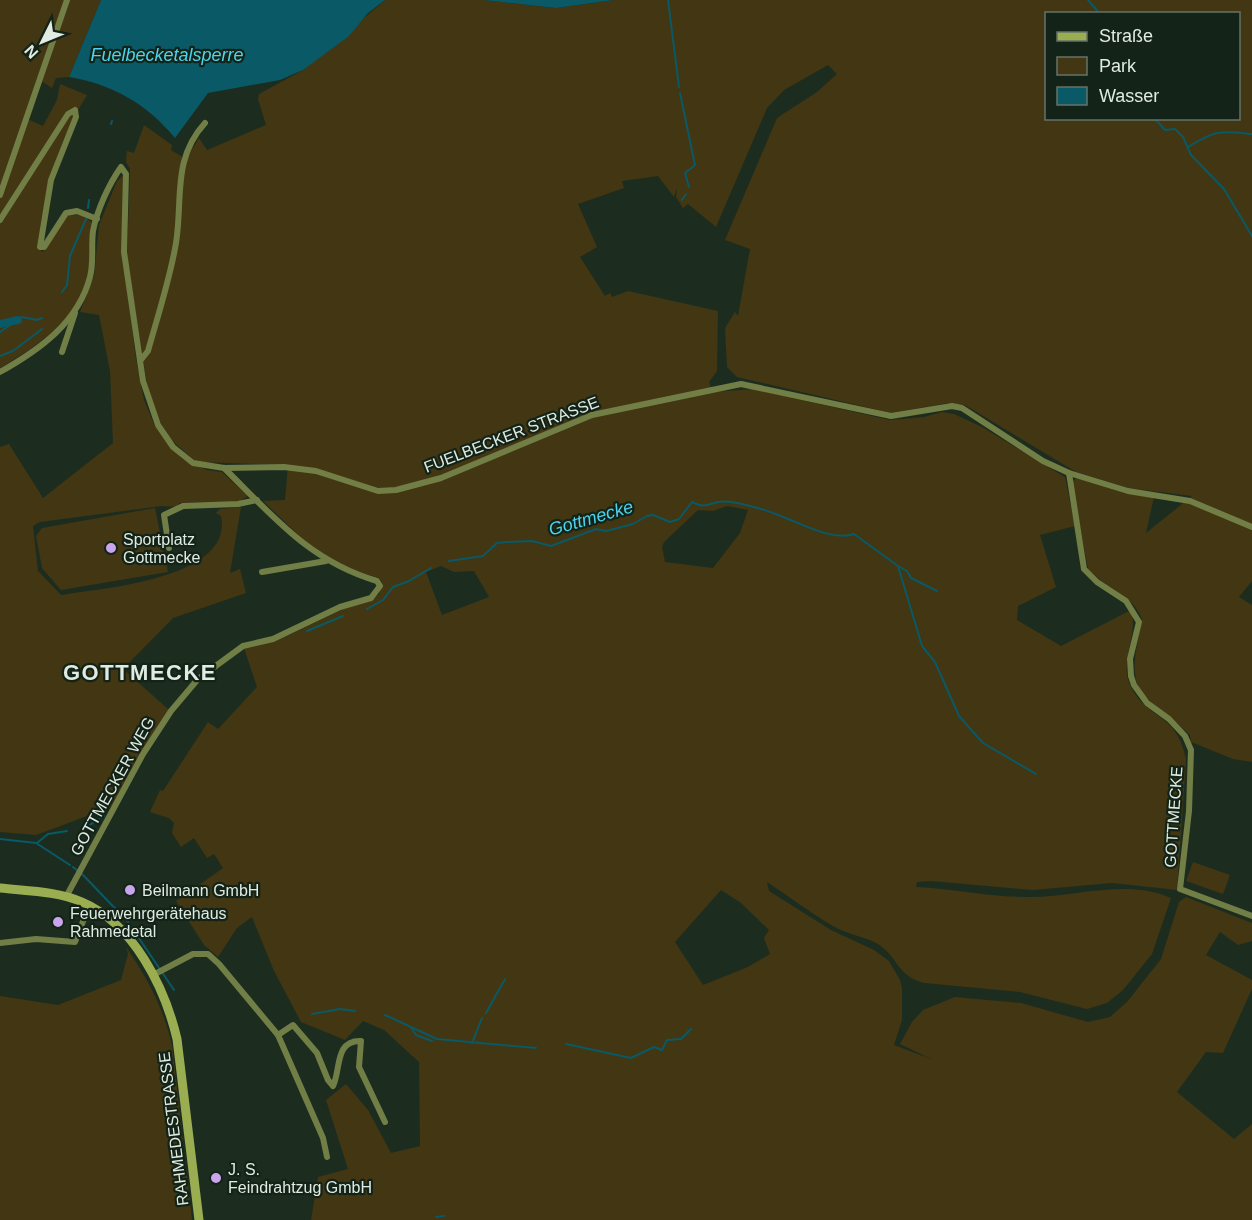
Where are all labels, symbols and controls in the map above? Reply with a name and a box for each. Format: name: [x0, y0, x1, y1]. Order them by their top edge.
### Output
north arrow: [12, 12, 72, 72]
legend: [1045, 12, 1240, 120]
text: Straße: [1099, 26, 1153, 46]
text: N: [21, 42, 42, 62]
water label: Fuelbecketalsperre: [90, 45, 244, 65]
text: Park: [1099, 56, 1137, 76]
text: Wasser: [1099, 86, 1159, 106]
street label: FUELBECKER STRASSE: [421, 393, 601, 476]
water label: Gottmecke: [546, 496, 636, 540]
place label: Sportplatz Gottmecke: [123, 531, 200, 566]
marker: Sportplatz Gottmecke: [104, 541, 118, 555]
district label: GOTTMECKE: [63, 660, 217, 685]
street label: GOTTMECKER WEG: [67, 714, 158, 858]
street label: GOTTMECKE: [1161, 766, 1186, 868]
place label: Beilmann GmbH: [142, 882, 259, 899]
marker: Beilmann GmbH: [123, 883, 137, 897]
place label: Feuerwehrgerätehaus Rahmedetal: [70, 905, 227, 940]
marker: Feuerwehrgerätehaus Rahmedetal: [51, 915, 65, 929]
street label: RAHMEDESTRASSE: [156, 1051, 191, 1207]
place label: J. S. Feindrahtzug GmbH: [228, 1161, 372, 1196]
marker: J. S. Feindrahtzug GmbH: [209, 1171, 223, 1185]

